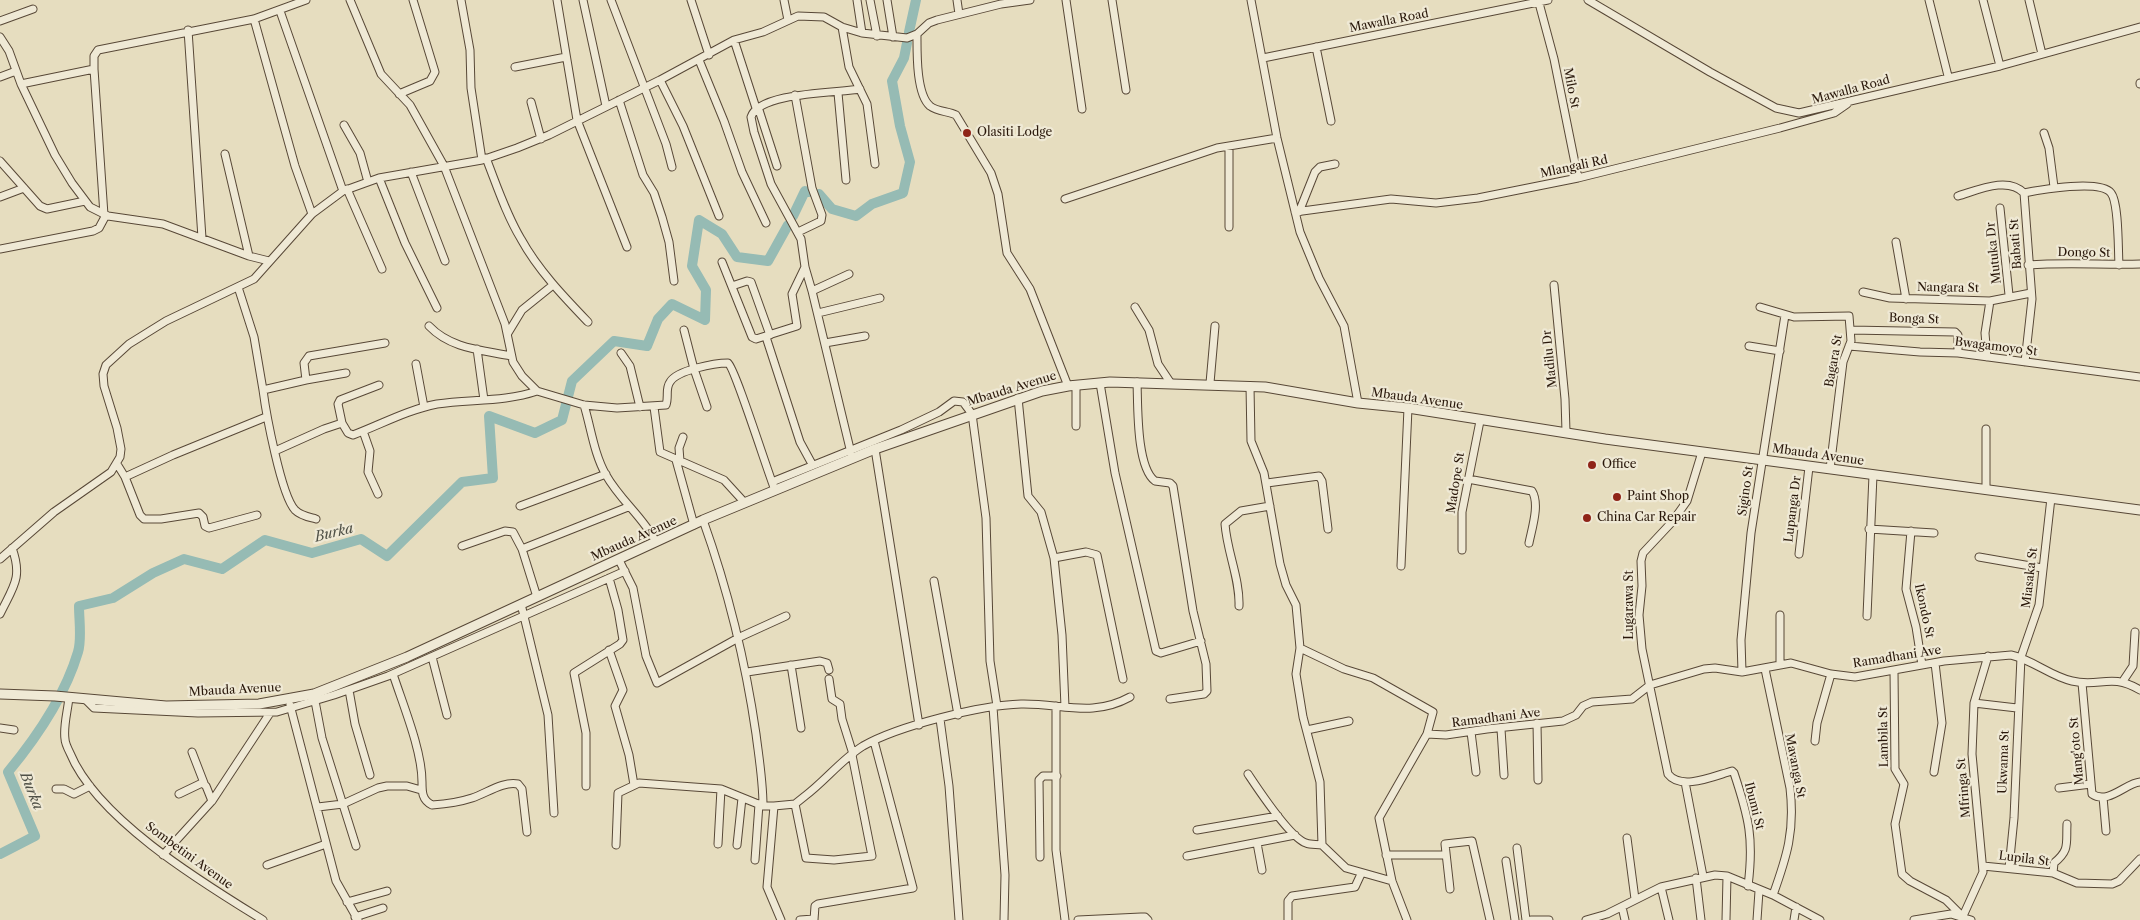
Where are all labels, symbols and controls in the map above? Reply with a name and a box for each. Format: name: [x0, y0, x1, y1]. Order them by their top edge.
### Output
street label: Mawalla Road: [1348, 6, 1430, 36]
street label: Milo St: [1560, 66, 1582, 110]
street label: Mawalla Road: [1810, 73, 1892, 107]
place label: Olasiti Lodge: [977, 126, 1052, 140]
marker: Olasiti Lodge: [961, 127, 973, 139]
street label: Mlangali Rd: [1539, 153, 1609, 181]
street label: Babati St: [2007, 218, 2025, 270]
street label: Mutuka Dr: [1984, 221, 2004, 285]
street label: Dongo St: [2057, 245, 2111, 261]
street label: Nangara St: [1917, 280, 1979, 296]
street label: Bonga St: [1889, 311, 1939, 327]
street label: Madilu Dr: [1540, 329, 1560, 389]
street label: Bagara St: [1822, 334, 1846, 388]
street label: Bwagamoyo St: [1954, 335, 2038, 359]
street label: Mbauda Avenue: [966, 369, 1058, 409]
street label: Mbauda Avenue: [1370, 385, 1464, 413]
street label: Mbauda Avenue: [1771, 441, 1865, 469]
street label: Madope St: [1444, 451, 1468, 515]
place label: Office: [1602, 458, 1637, 472]
marker: Office: [1586, 459, 1598, 471]
street label: Sigino St: [1735, 465, 1757, 517]
street label: Lupanga Dr: [1782, 475, 1804, 543]
place label: Paint Shop: [1627, 490, 1689, 504]
marker: Paint Shop: [1611, 491, 1623, 503]
place label: China Car Repair: [1597, 511, 1696, 525]
marker: China Car Repair: [1581, 512, 1593, 524]
street label: Mbauda Avenue: [589, 514, 679, 564]
water label: Burka: [313, 520, 355, 546]
street label: Miasaka St: [2019, 547, 2041, 609]
street label: Lugarawa St: [1623, 570, 1637, 640]
street label: Ikondo St: [1911, 583, 1937, 639]
street label: Ramadhani Ave: [1852, 643, 1942, 671]
street label: Mbauda Avenue: [188, 680, 282, 700]
street label: Ramadhani Ave: [1451, 705, 1541, 731]
street label: Lambila St: [1876, 706, 1892, 768]
street label: Mang'oto St: [2067, 716, 2087, 786]
street label: Ukwama St: [1996, 730, 2012, 794]
street label: Mavanga St: [1782, 733, 1808, 799]
street label: Mfringa St: [1954, 758, 1974, 818]
water label: Burka: [16, 770, 46, 812]
street label: Ibumi St: [1741, 781, 1767, 831]
street label: Sombetini Avenue: [142, 819, 236, 893]
street label: Lupila St: [1998, 849, 2050, 869]

